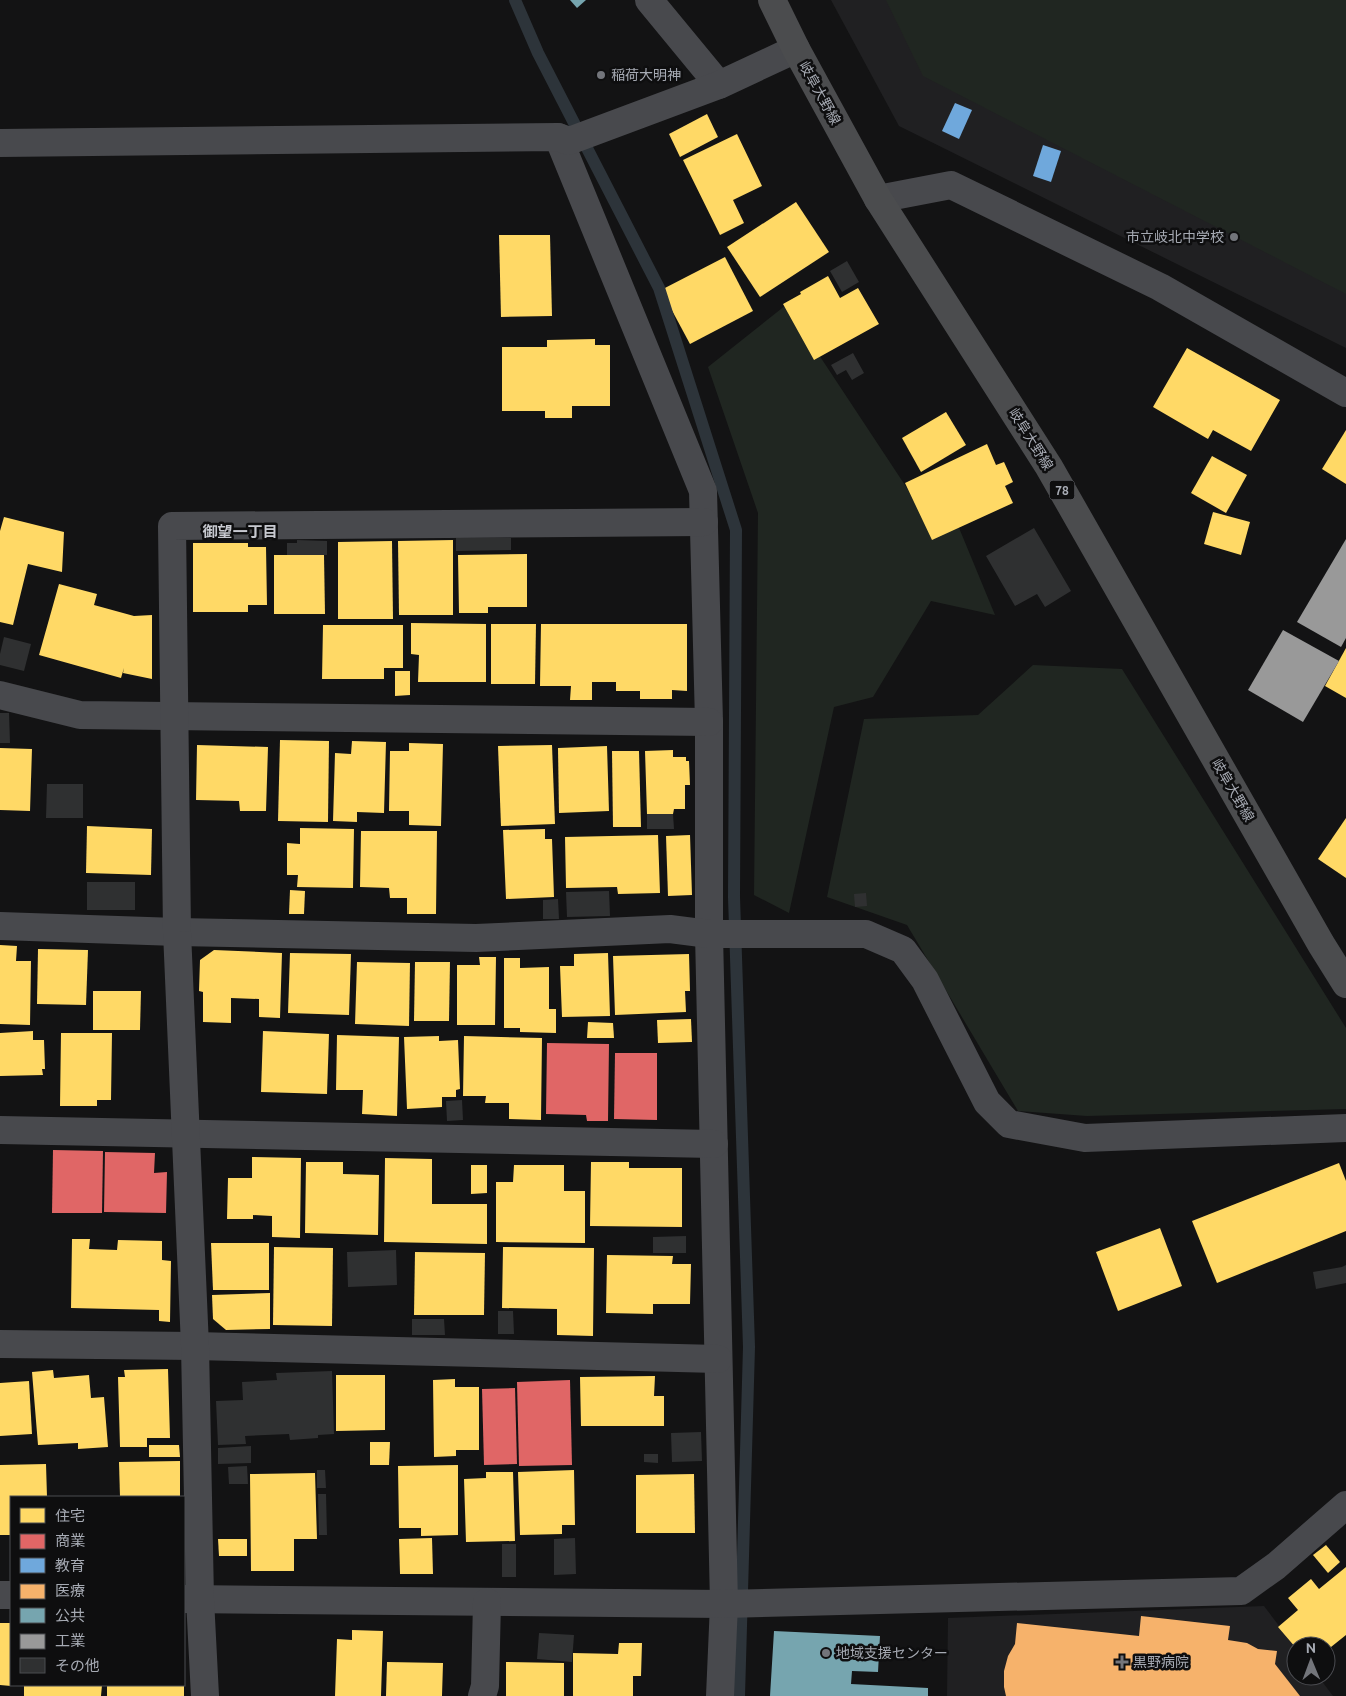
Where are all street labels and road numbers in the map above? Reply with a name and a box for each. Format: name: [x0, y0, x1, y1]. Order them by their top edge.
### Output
street label: 岐阜大野線: [796, 59, 844, 127]
street label: 岐阜大野線: [1006, 405, 1056, 473]
road number: 78: [1050, 480, 1074, 500]
street label: 岐阜大野線: [1209, 756, 1257, 824]

